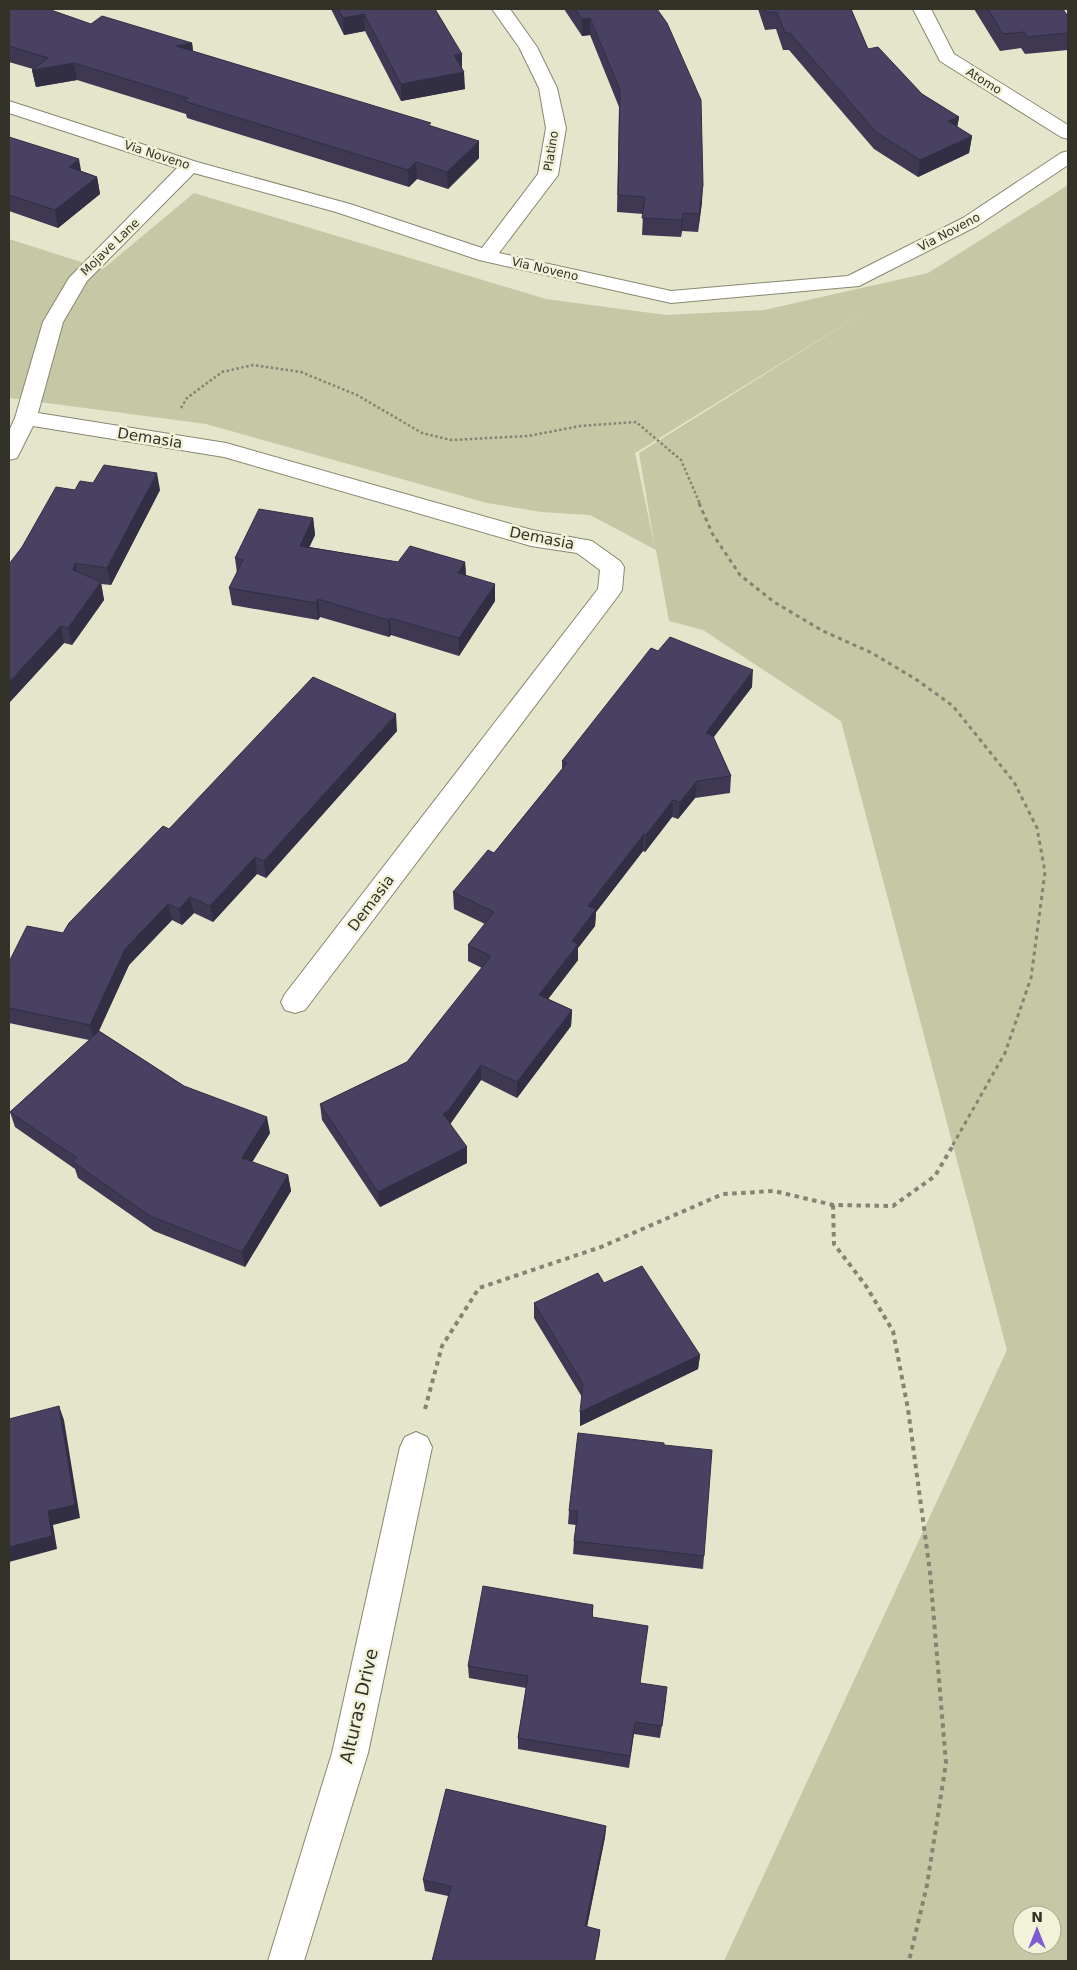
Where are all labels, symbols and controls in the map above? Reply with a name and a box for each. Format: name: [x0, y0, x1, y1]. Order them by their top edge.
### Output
street label: Atomo: [964, 65, 1004, 97]
street label: Platino: [541, 130, 561, 172]
street label: Via Noveno: [122, 138, 192, 172]
street label: Via Noveno: [916, 210, 982, 254]
street label: Mojave Lane: [78, 216, 142, 278]
street label: Via Noveno: [510, 255, 580, 283]
street label: Demasia: [116, 424, 184, 452]
street label: Demasia: [508, 523, 576, 553]
street label: Demasia: [344, 871, 398, 935]
street label: Alturas Drive: [335, 1646, 382, 1765]
north arrow: [1012, 1905, 1062, 1955]
text: N: [1031, 1909, 1043, 1925]

